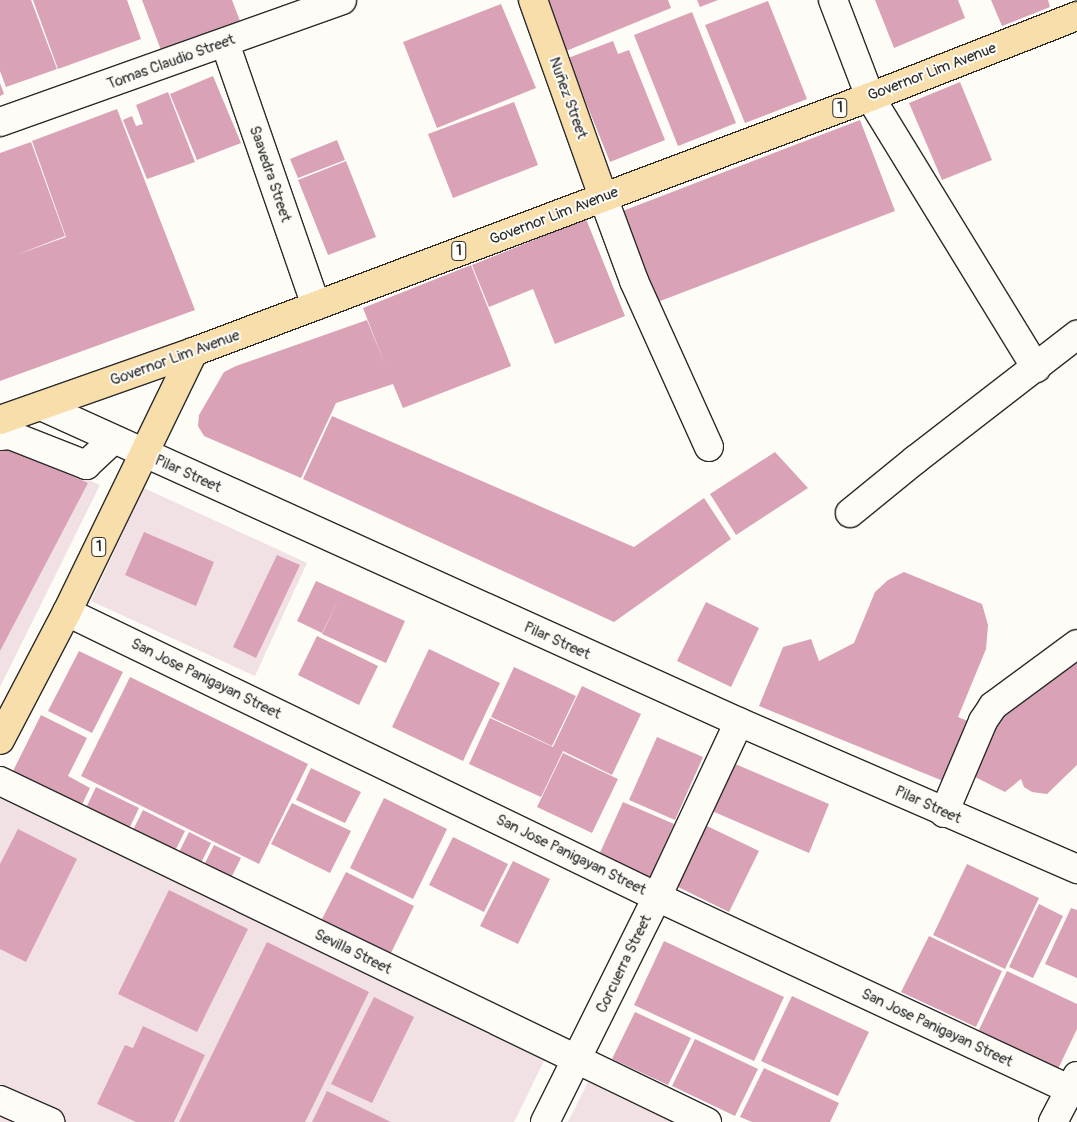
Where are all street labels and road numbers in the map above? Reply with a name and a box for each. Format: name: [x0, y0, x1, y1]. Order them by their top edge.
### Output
street label: Tomas Claudio Street: [105, 31, 237, 93]
street label: Governor Lim Avenue: [865, 39, 999, 105]
street label: Nuñez Street: [545, 55, 591, 141]
road number: 1: [831, 96, 849, 120]
street label: Saavedra Street: [245, 124, 295, 224]
street label: Governor Lim Avenue: [487, 183, 621, 249]
road number: 1: [450, 240, 468, 262]
street label: Governor Lim Avenue: [108, 326, 242, 390]
street label: Pilar Street: [152, 451, 224, 497]
road number: 1: [90, 536, 108, 558]
street label: Pilar Street: [521, 618, 593, 664]
street label: San Jose Panigayan Street: [128, 635, 284, 723]
street label: Pilar Street: [892, 782, 964, 828]
street label: San Jose Panigayan Street: [493, 811, 649, 899]
street label: Corcuerra Street: [592, 912, 656, 1016]
street label: Sevilla Street: [311, 926, 395, 978]
street label: San Jose Panigayan Street: [858, 985, 1016, 1071]

